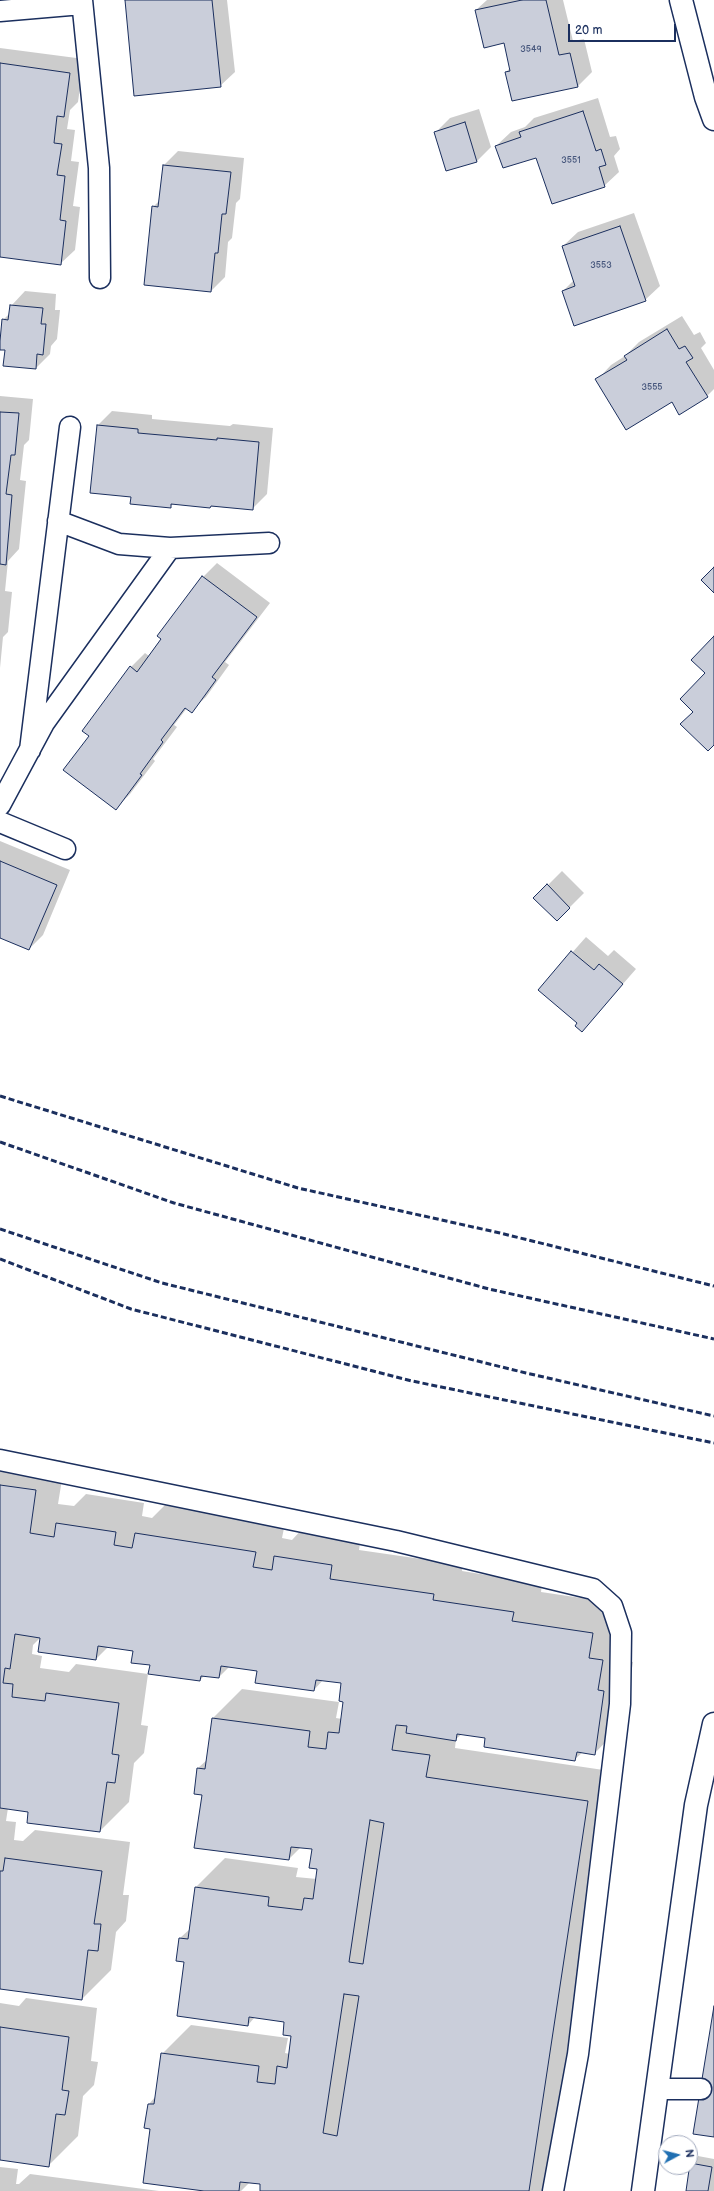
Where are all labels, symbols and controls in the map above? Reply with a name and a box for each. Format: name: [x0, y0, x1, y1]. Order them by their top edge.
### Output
scale bar: [570, 16, 678, 42]
text: 20 m: [575, 23, 602, 38]
house number: 3549: [520, 45, 542, 55]
house number: 3551: [561, 156, 581, 166]
house number: 3553: [590, 261, 612, 271]
house number: 3555: [641, 383, 663, 393]
north arrow: [658, 2135, 698, 2175]
text: N: [682, 2149, 696, 2158]

